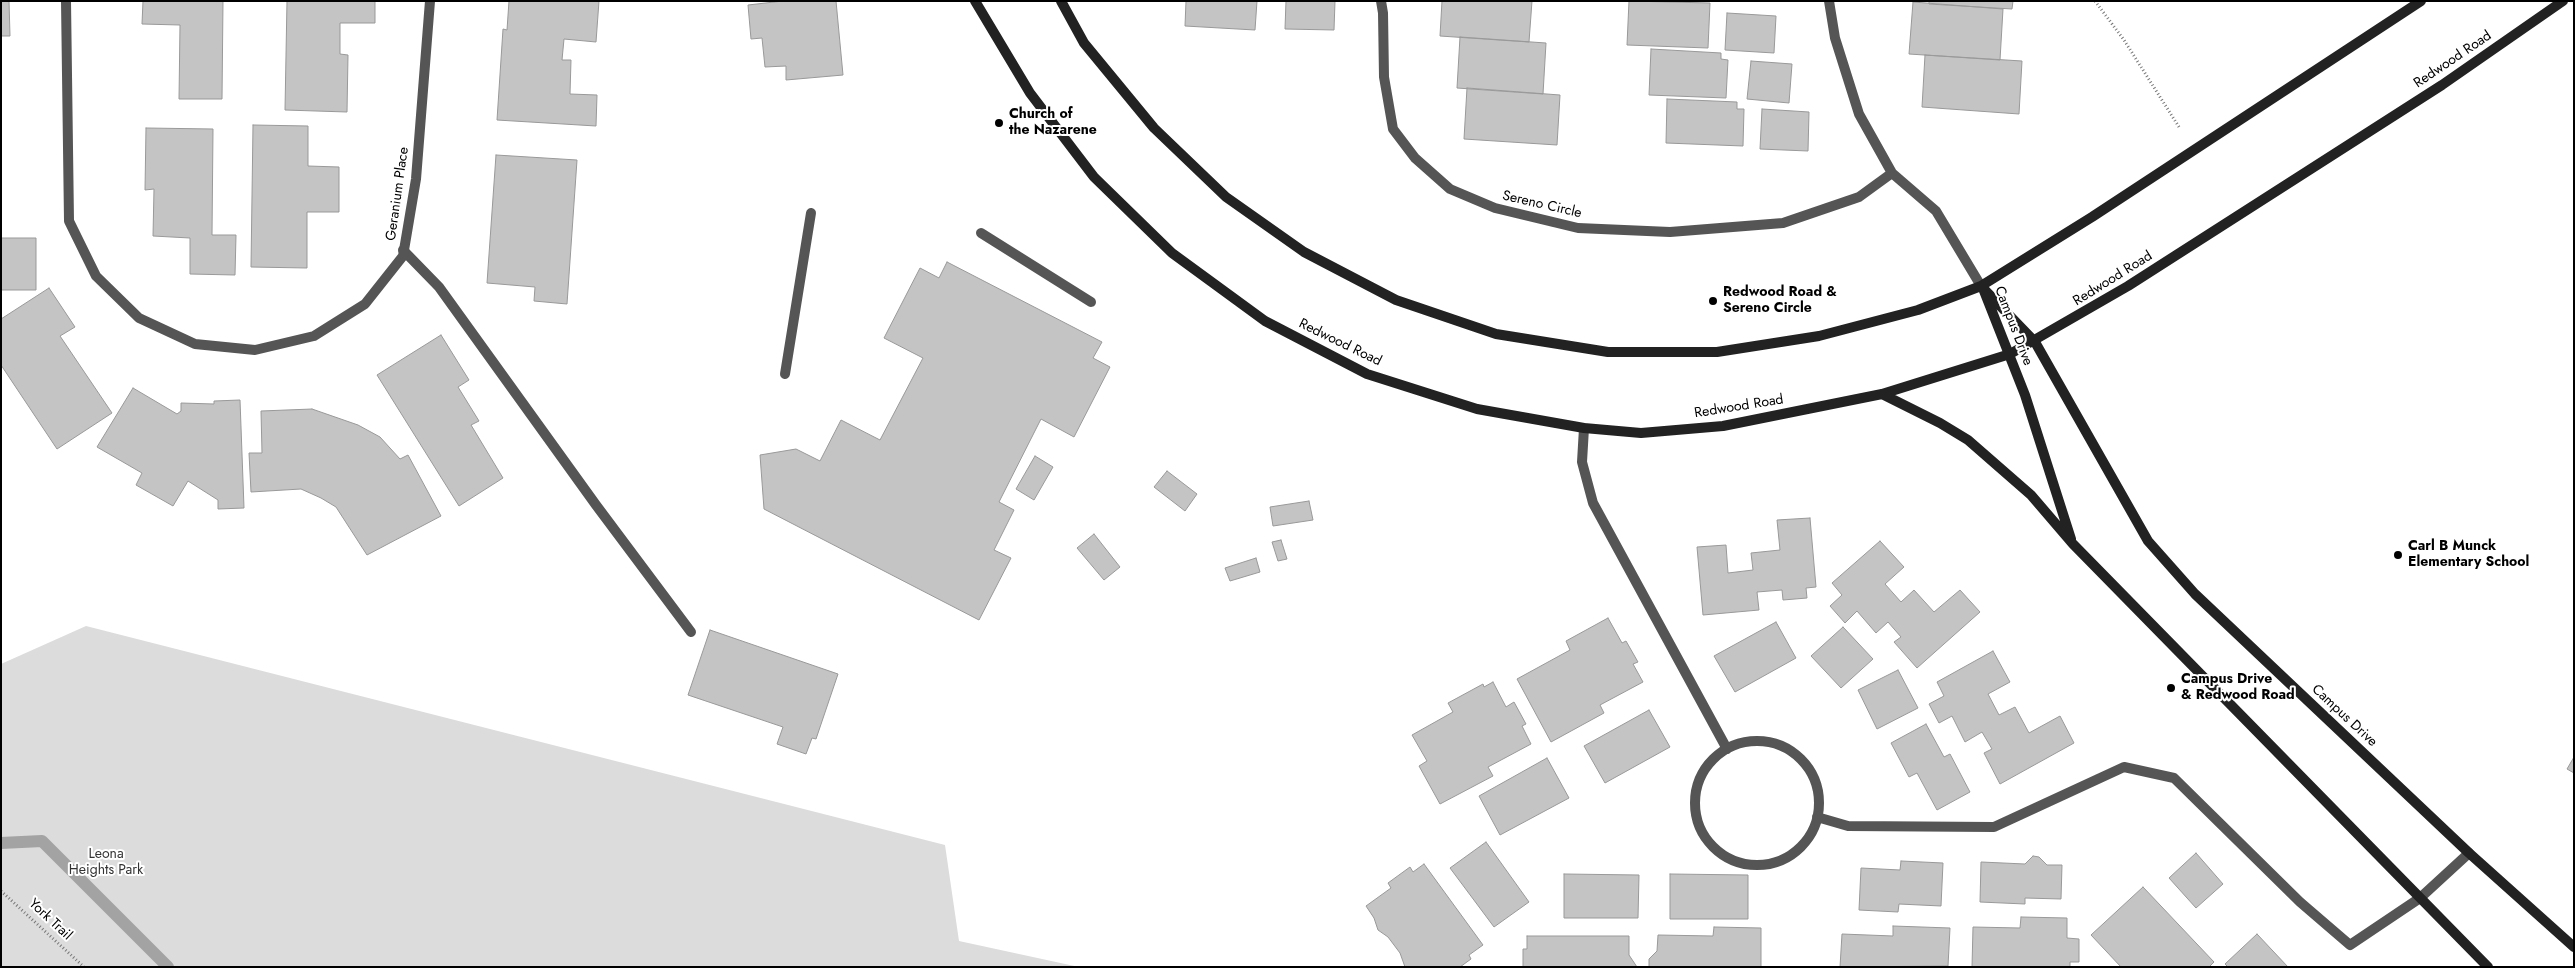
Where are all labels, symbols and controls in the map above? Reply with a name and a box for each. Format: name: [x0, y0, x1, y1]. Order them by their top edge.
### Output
street label: Redwood Road: [2411, 28, 2495, 92]
place label: Church of the Nazarene: [1009, 107, 1097, 140]
marker: Church of the Nazarene: [993, 117, 1005, 129]
street label: Geranium Place: [383, 146, 413, 242]
street label: Sereno Circle: [1501, 188, 1583, 222]
street label: Redwood Road: [2070, 248, 2156, 310]
street label: Campus Drive: [1990, 284, 2036, 368]
place label: Redwood Road & Sereno Circle: [1723, 285, 1837, 318]
marker: Redwood Road & Sereno Circle: [1707, 295, 1719, 307]
street label: Redwood Road: [1296, 316, 1384, 370]
street label: Redwood Road: [1693, 392, 1785, 422]
place label: Carl B Munck Elementary School: [2408, 539, 2529, 572]
marker: Carl B Munck Elementary School: [2392, 549, 2404, 561]
place label: Campus Drive & Redwood Road: [2181, 672, 2295, 704]
street label: Campus Drive: [2308, 681, 2380, 751]
marker: Campus Drive & Redwood Road: [2165, 682, 2177, 694]
park label: Leona Heights Park: [69, 847, 143, 880]
street label: York Trail: [25, 896, 75, 944]

